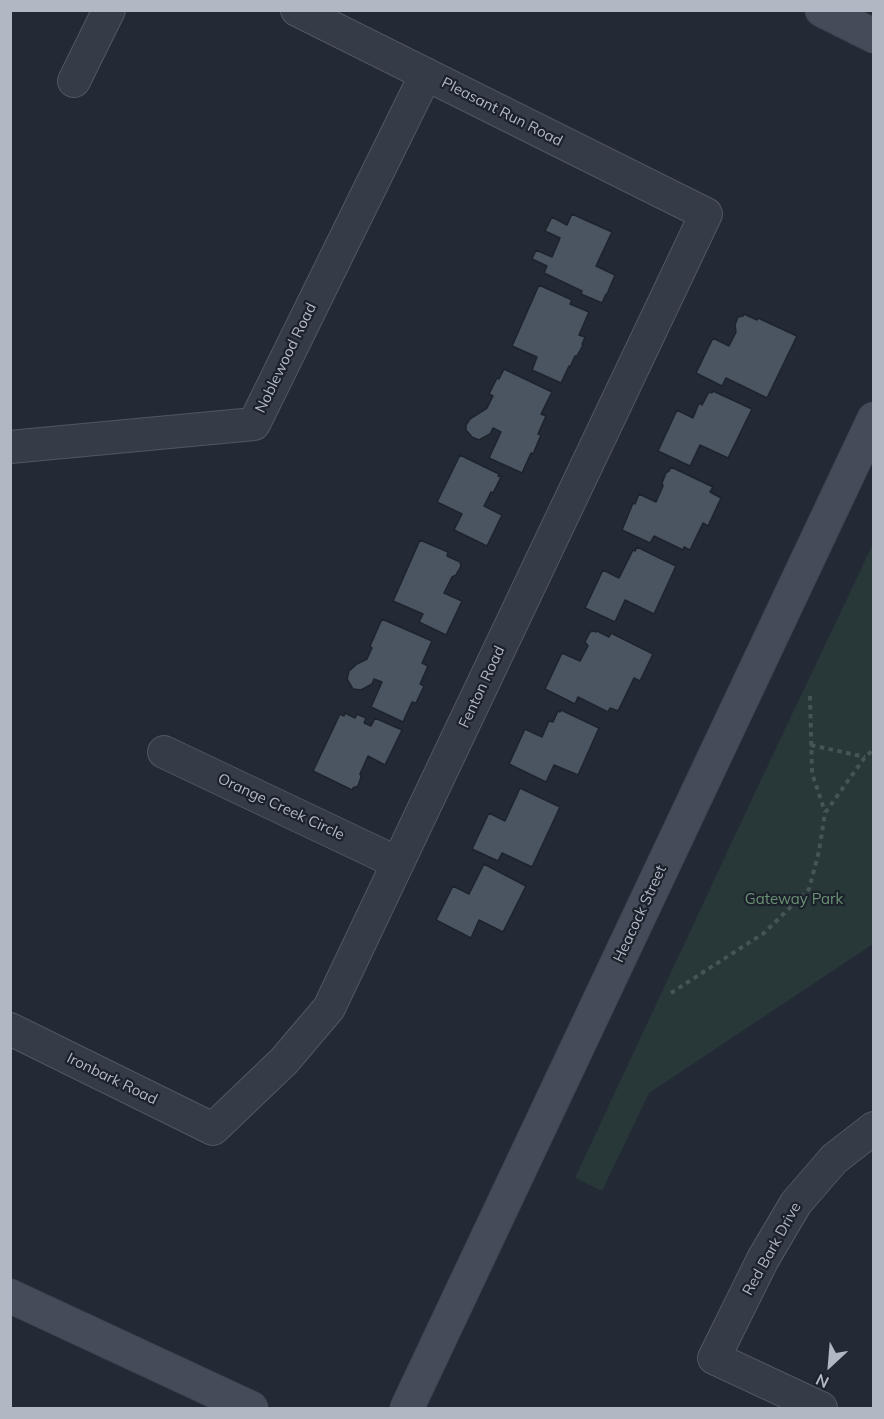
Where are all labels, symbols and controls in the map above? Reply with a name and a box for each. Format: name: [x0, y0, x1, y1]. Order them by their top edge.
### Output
street label: Pleasant Run Road: [438, 74, 566, 150]
street label: Noblewood Road: [252, 300, 320, 416]
street label: Fenton Road: [455, 643, 509, 731]
street label: Orange Creek Circle: [215, 770, 347, 844]
street label: Heacock Street: [610, 863, 670, 965]
park label: Gateway Park: [745, 890, 843, 908]
street label: Ironbark Road: [64, 1049, 160, 1109]
street label: Red Bark Drive: [739, 1199, 805, 1299]
north arrow: [800, 1335, 860, 1395]
text: N: [812, 1370, 832, 1393]

